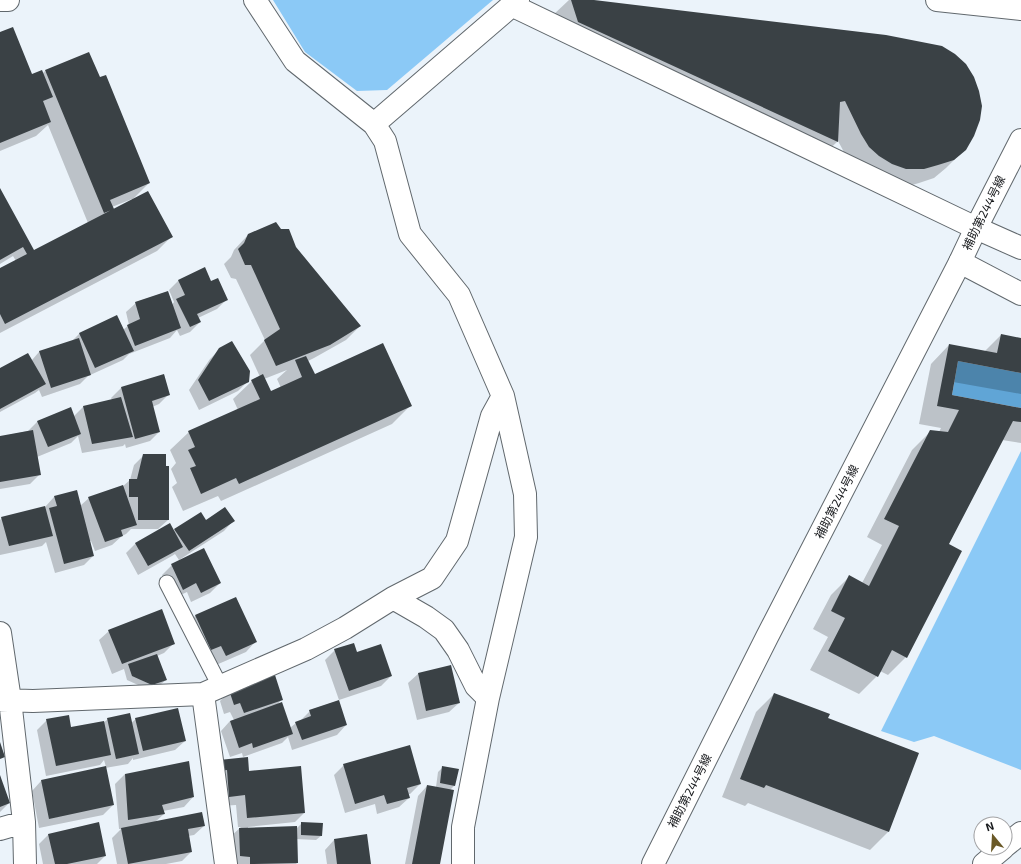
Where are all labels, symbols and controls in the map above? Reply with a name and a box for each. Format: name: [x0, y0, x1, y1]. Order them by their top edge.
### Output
street label: 補助第244号線: [959, 173, 1007, 252]
street label: 補助第244号線: [811, 462, 861, 541]
street label: 補助第244号線: [664, 751, 714, 830]
north arrow: [973, 816, 1013, 856]
text: N: [984, 819, 996, 833]

